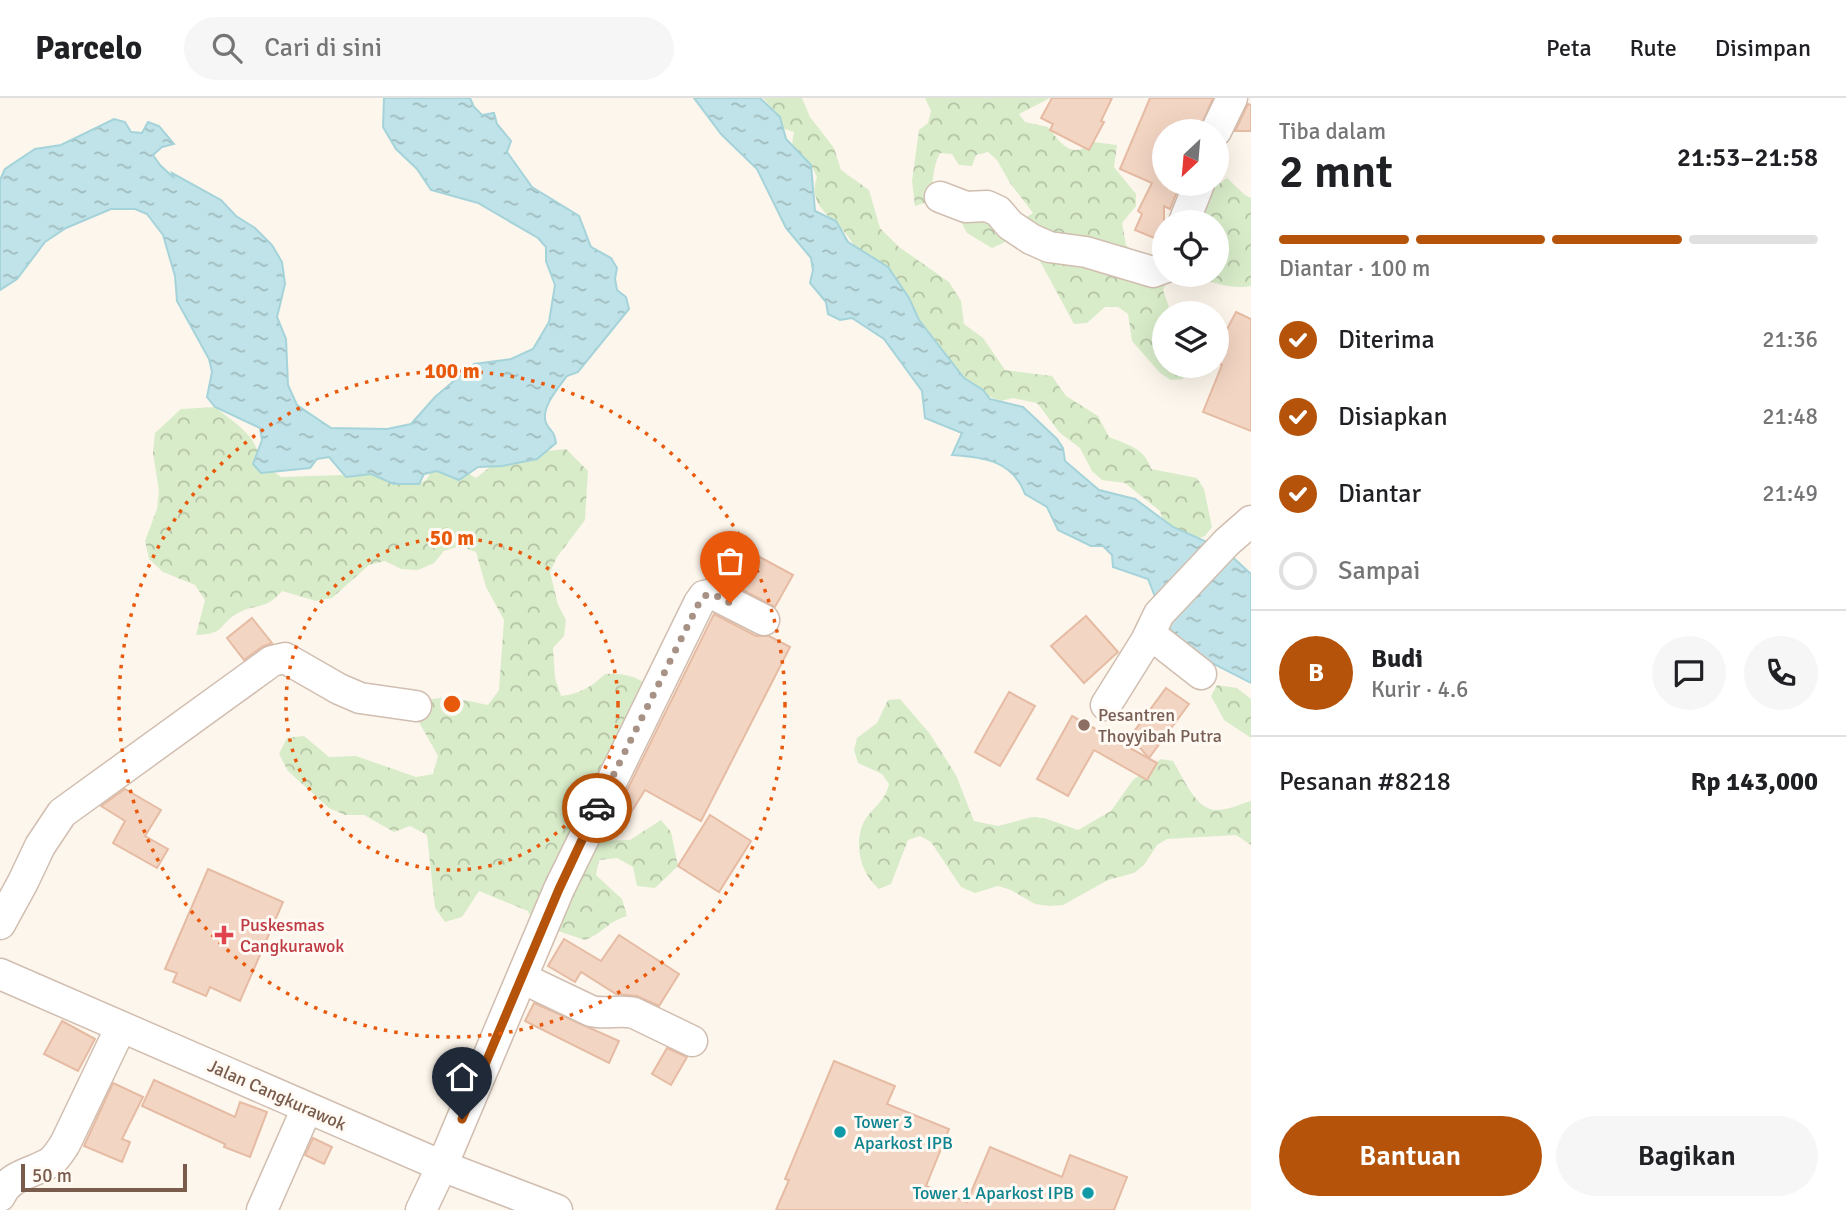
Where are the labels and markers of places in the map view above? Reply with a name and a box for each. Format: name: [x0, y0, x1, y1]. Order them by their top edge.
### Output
pin: [700, 531, 760, 603]
centre of rings: [440, 692, 464, 716]
place label: Pesantren Thoyyibah Putra: [1098, 704, 1222, 747]
marker: Pesantren Thoyyibah Putra: [1076, 717, 1092, 733]
place label: Puskesmas Cangkurawok: [240, 914, 344, 957]
marker: Puskesmas Cangkurawok: [214, 925, 234, 945]
pin: [432, 1047, 492, 1119]
place label: Tower 3 Aparkost IPB: [854, 1111, 953, 1154]
marker: Tower 3 Aparkost IPB: [832, 1124, 848, 1140]
place label: Tower 1 Aparkost IPB: [913, 1182, 1074, 1204]
marker: Tower 1 Aparkost IPB: [1080, 1185, 1096, 1201]

